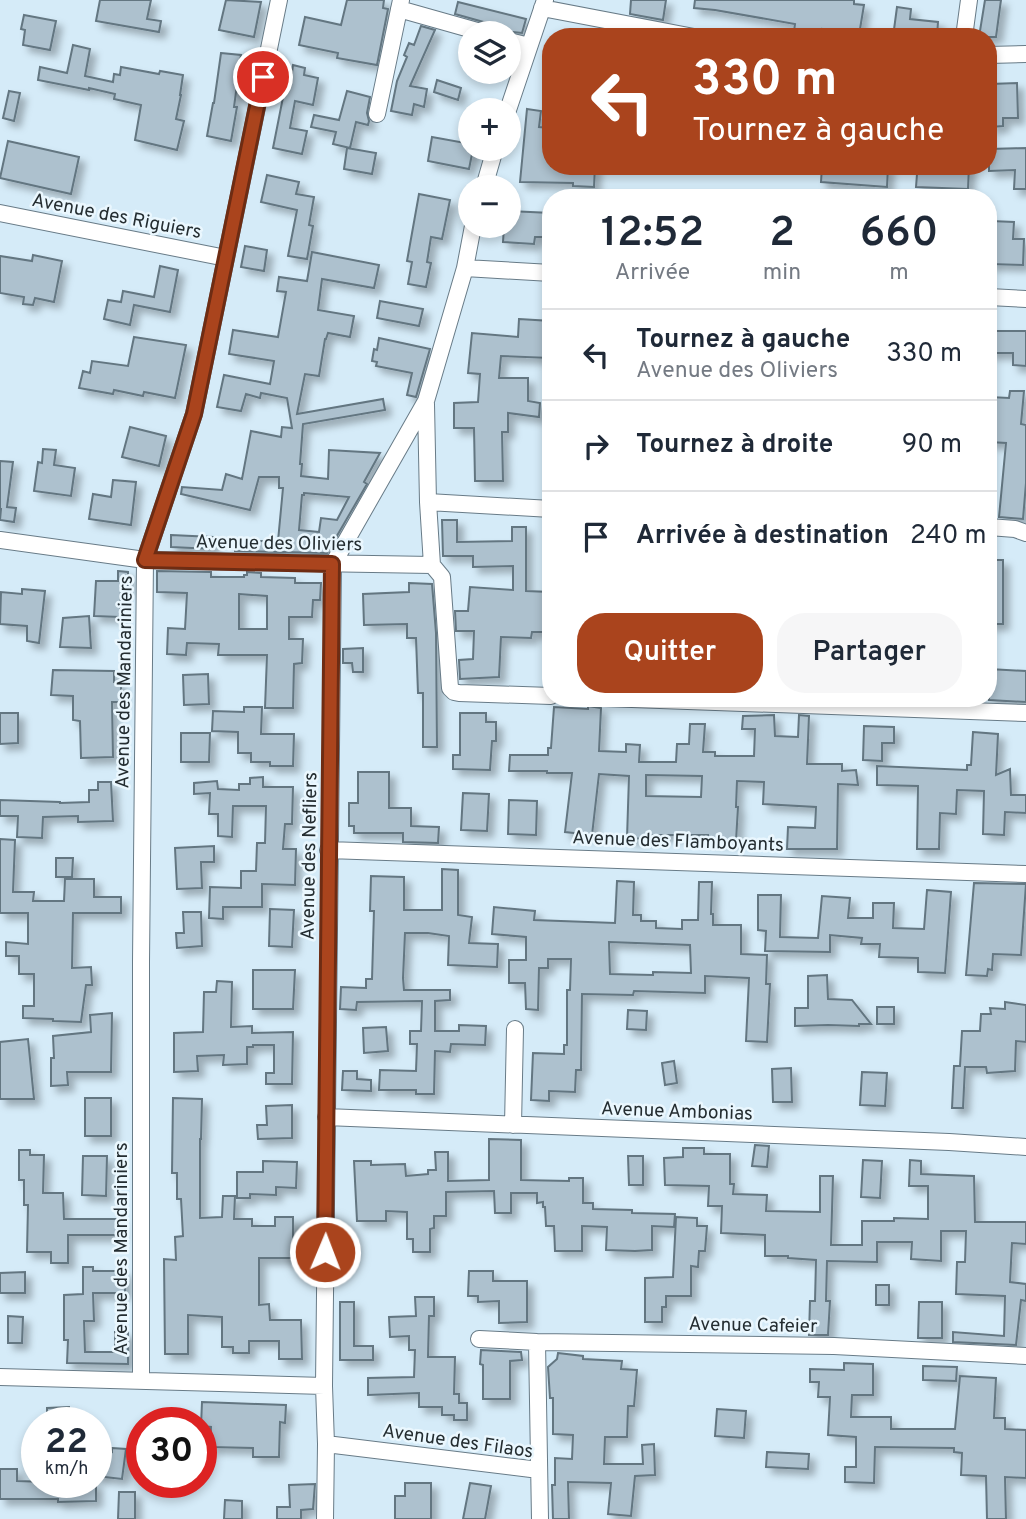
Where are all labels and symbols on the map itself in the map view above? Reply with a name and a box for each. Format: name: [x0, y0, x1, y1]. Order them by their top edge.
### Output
pin: [233, 47, 293, 107]
street label: Avenue des Riguiers: [30, 189, 203, 245]
street label: Avenue des Oliviers: [195, 531, 363, 557]
street label: Avenue des Mandariniers: [111, 575, 139, 789]
street label: Avenue des Nefliers: [297, 772, 323, 940]
street label: Avenue des Flamboyants: [572, 826, 784, 858]
street label: Avenue Ambonias: [600, 1097, 753, 1127]
street label: Avenue des Mandariniers: [110, 1142, 134, 1356]
position arrow: [288, 1215, 362, 1289]
street label: Avenue Cafeier: [688, 1313, 818, 1339]
speed limit sign: 30: [126, 1407, 217, 1498]
street label: Avenue des Filaos: [381, 1420, 535, 1464]

